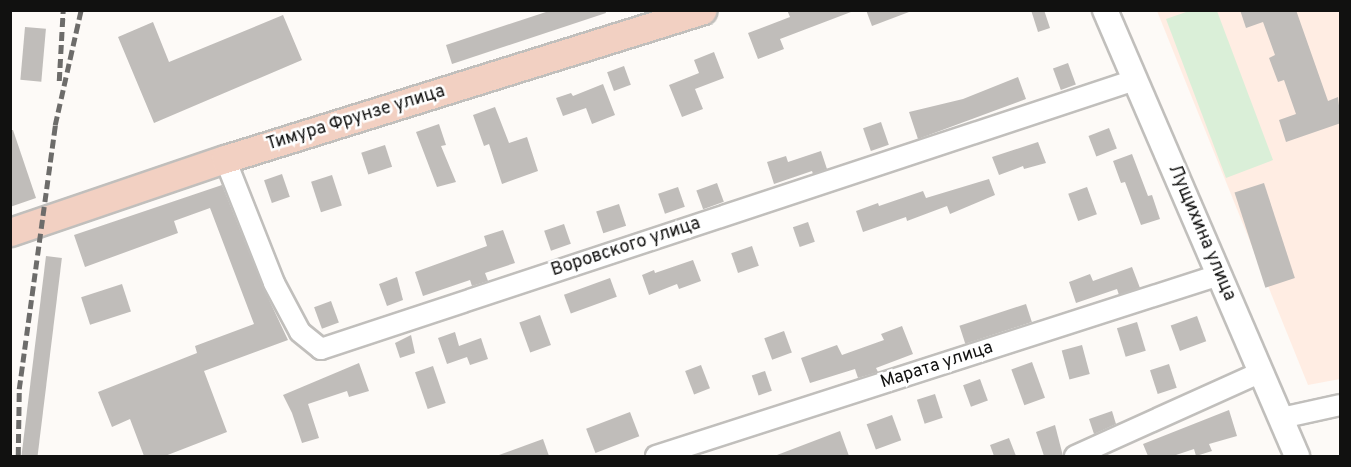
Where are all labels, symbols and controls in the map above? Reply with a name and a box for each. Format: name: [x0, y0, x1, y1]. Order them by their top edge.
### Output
street label: Тимура Фрунзе улица: [264, 82, 448, 156]
street label: Лущихина улица: [1163, 162, 1239, 304]
street label: Воровского улица: [549, 214, 703, 282]
street label: Марата улица: [878, 338, 996, 394]

